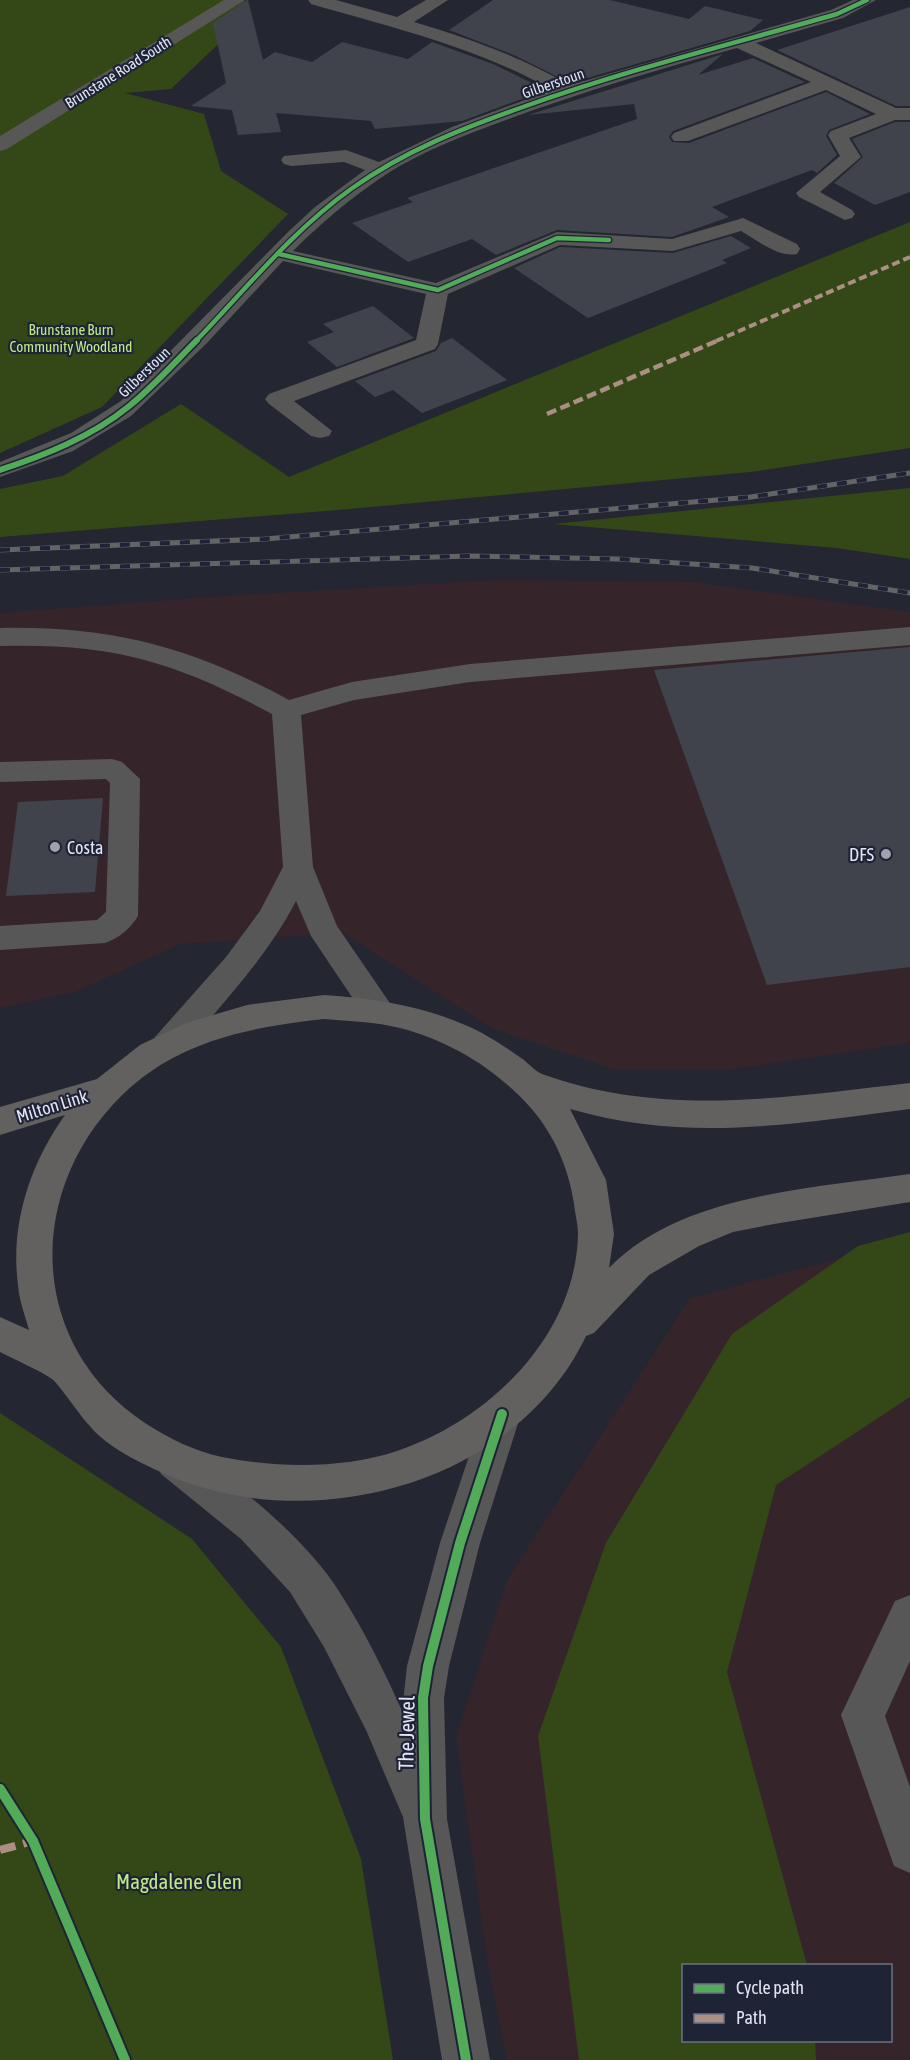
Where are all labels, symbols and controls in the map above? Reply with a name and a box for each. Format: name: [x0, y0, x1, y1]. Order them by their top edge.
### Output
street label: Brunstane Road South: [62, 33, 174, 111]
street label: Gilberstoun: [520, 64, 586, 102]
park label: Brunstane Burn Community Woodland: [10, 321, 132, 355]
street label: Gilberstoun: [115, 343, 173, 401]
place label: Costa: [67, 837, 103, 858]
marker: Costa: [48, 840, 62, 854]
place label: DFS: [849, 844, 874, 865]
marker: DFS: [879, 847, 893, 861]
street label: Milton Link: [14, 1085, 90, 1127]
street label: The Jewel: [393, 1695, 419, 1771]
park label: Magdalene Glen: [116, 1869, 242, 1893]
legend: [682, 1964, 892, 2042]
text: Cycle path: [736, 1977, 804, 1998]
text: Path: [736, 2007, 767, 2028]

